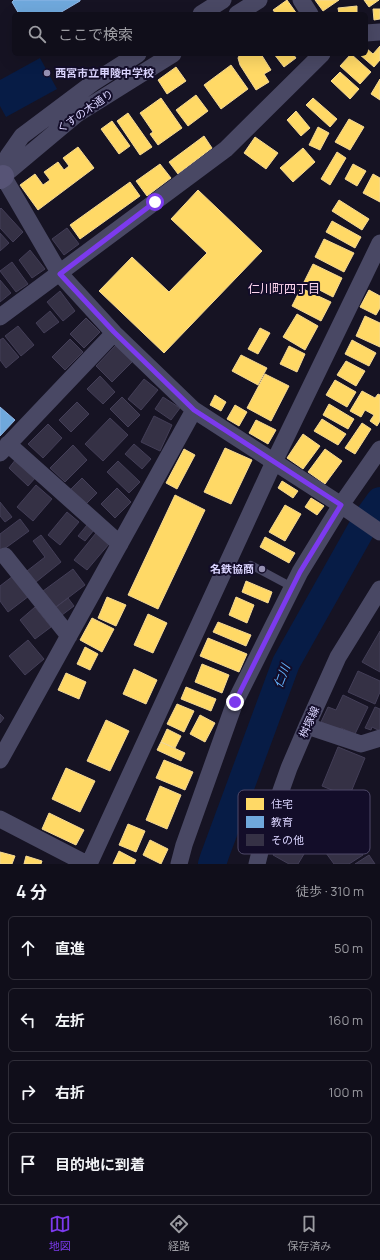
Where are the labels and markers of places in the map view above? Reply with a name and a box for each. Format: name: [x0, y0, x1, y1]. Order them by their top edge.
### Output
place label: 西宮市立甲陵中学校: [55, 65, 154, 80]
marker: 西宮市立甲陵中学校: [42, 68, 52, 78]
place label: 名鉄協商: [210, 561, 254, 576]
marker: 名鉄協商: [257, 564, 267, 574]

